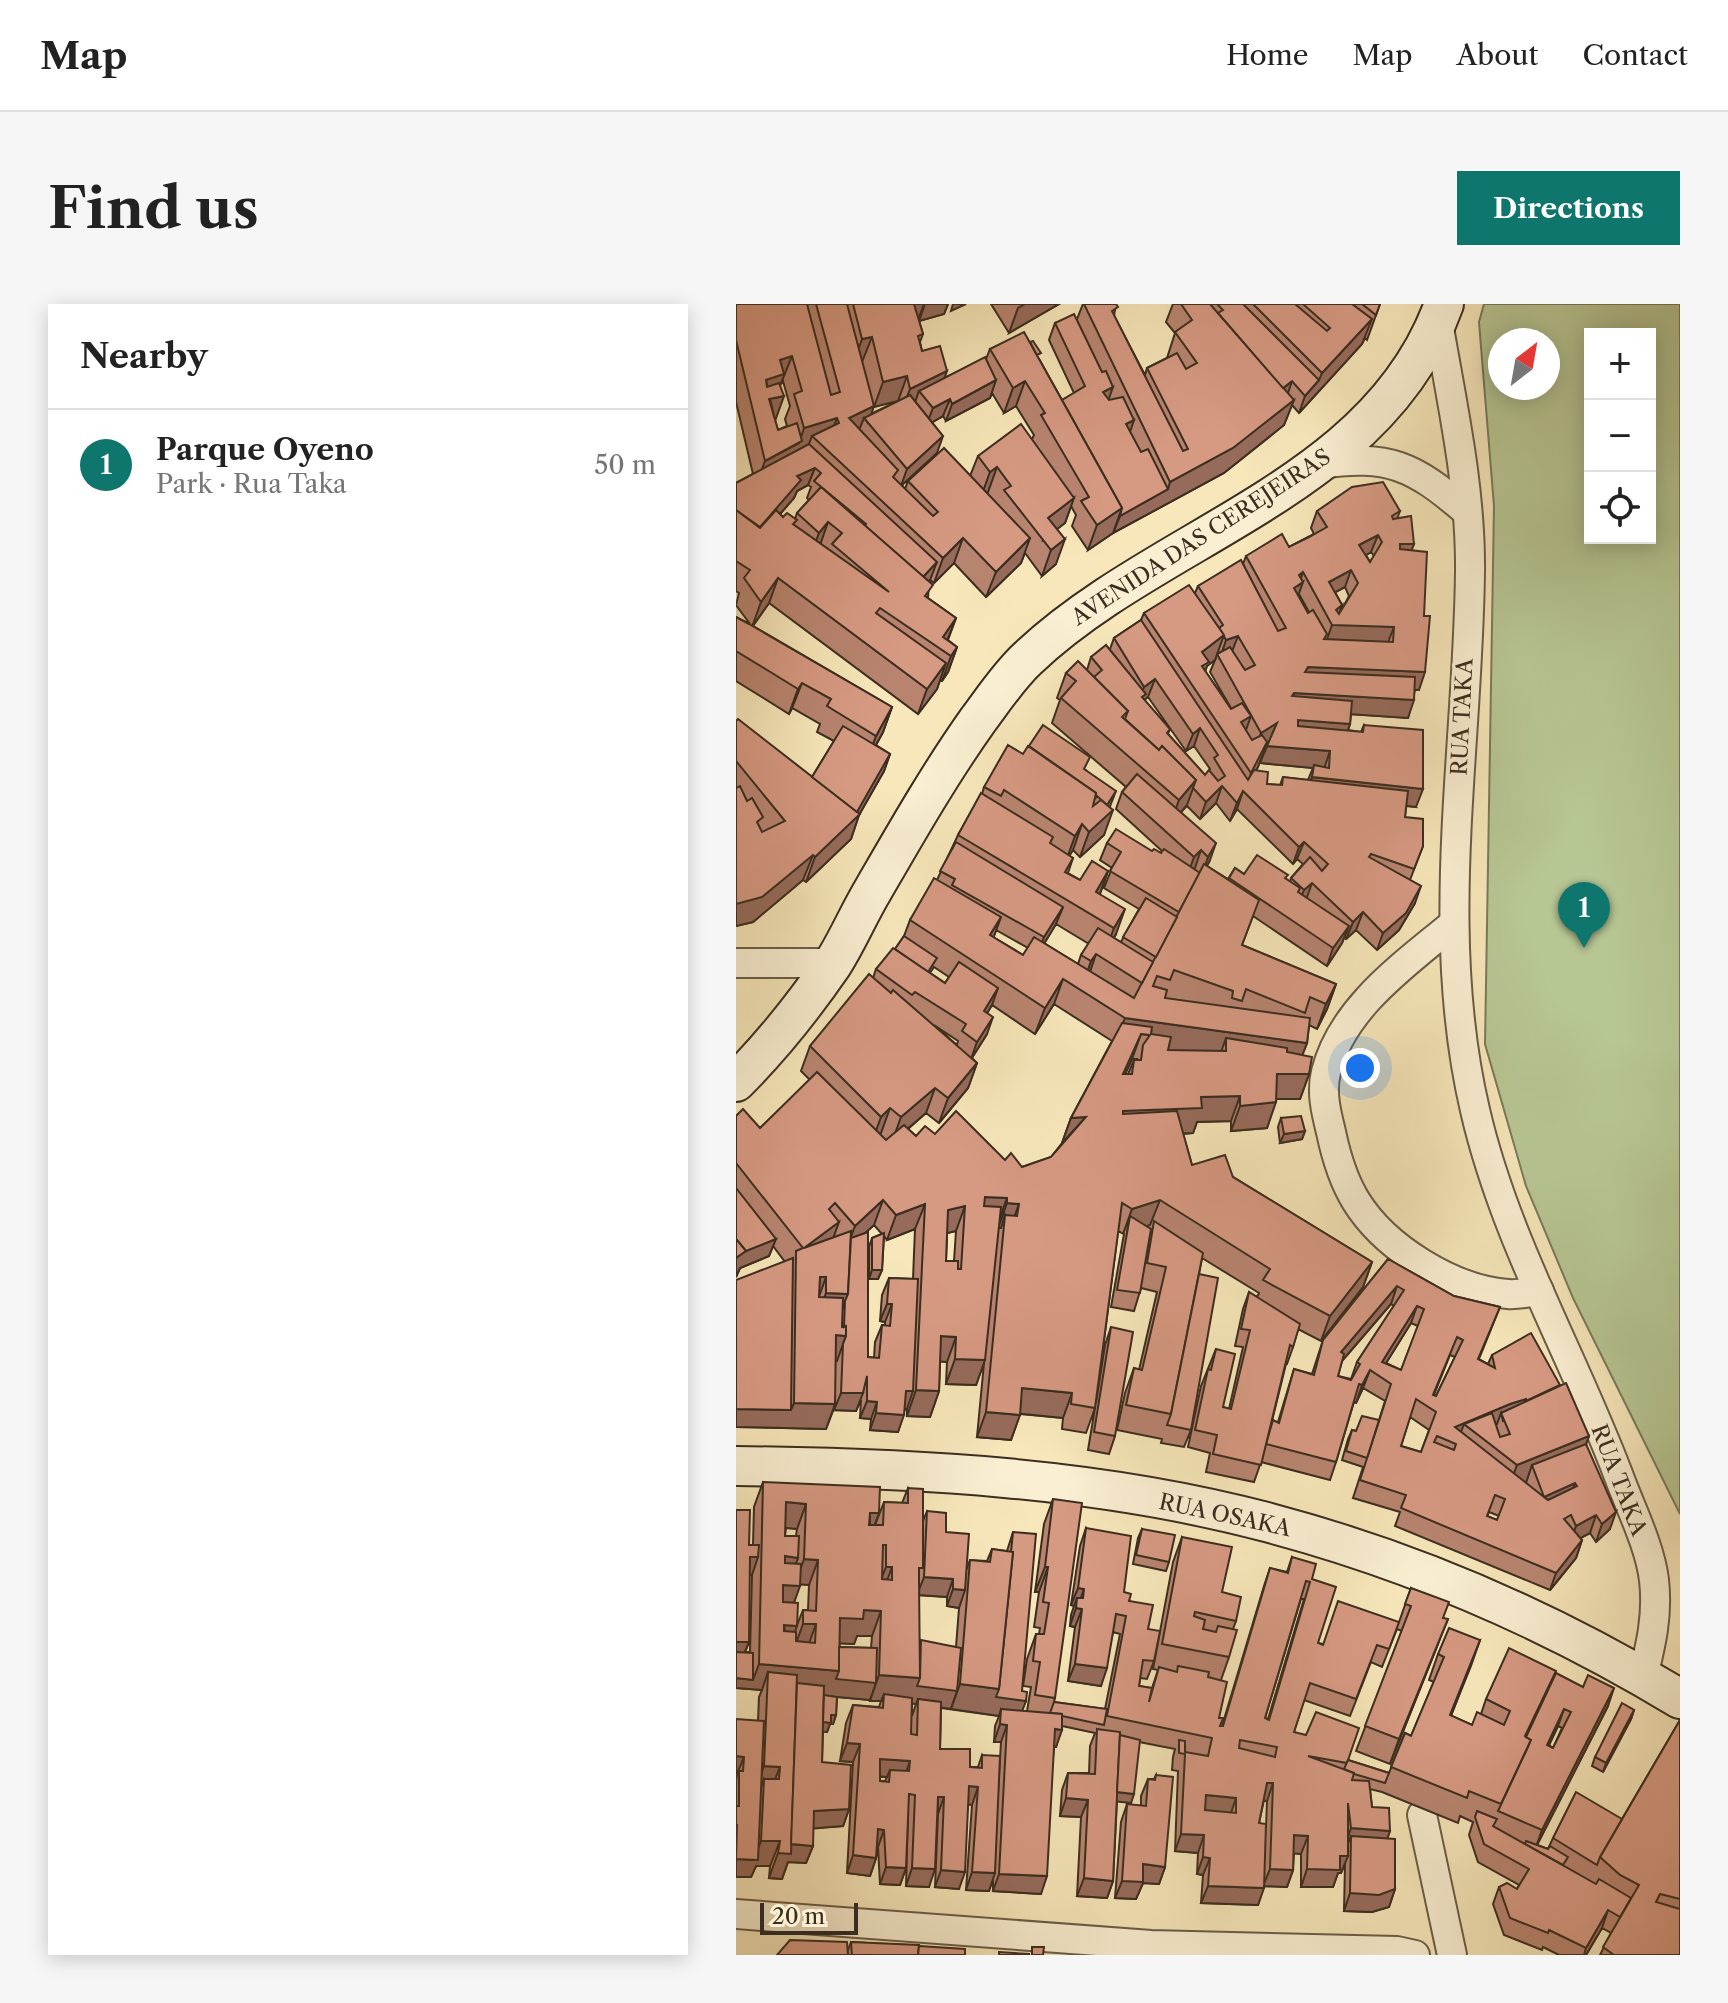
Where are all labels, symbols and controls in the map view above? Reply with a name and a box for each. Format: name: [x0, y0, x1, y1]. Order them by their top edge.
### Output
text: Map: [40, 32, 128, 79]
text: Home: [1226, 38, 1308, 72]
text: Map: [1352, 38, 1412, 72]
text: About: [1456, 38, 1538, 72]
text: Contact: [1582, 38, 1688, 72]
button: Directions: [1457, 171, 1680, 245]
text: Find us: [48, 174, 259, 243]
north arrow: [1488, 328, 1560, 400]
map controls: [1584, 328, 1656, 544]
button: +: [1584, 328, 1656, 400]
text: Nearby: [80, 335, 208, 377]
button: −: [1584, 400, 1656, 472]
text: Parque Oyeno: [156, 431, 374, 468]
street label: AVENIDA DAS CEREJEIRAS: [1066, 443, 1336, 631]
text: 1: [100, 449, 112, 481]
text: 50 m: [594, 449, 656, 481]
text: Park · Rua Taka: [156, 468, 347, 500]
button: locate: [1584, 472, 1656, 544]
street label: RUA TAKA: [1445, 657, 1479, 776]
pin: 1: [1558, 882, 1610, 948]
your location: [1340, 1048, 1380, 1088]
street label: RUA TAKA: [1585, 1420, 1653, 1540]
street label: RUA OSAKA: [1157, 1488, 1294, 1542]
scale bar: [760, 1899, 858, 1935]
text: 20 m: [772, 1903, 825, 1930]

